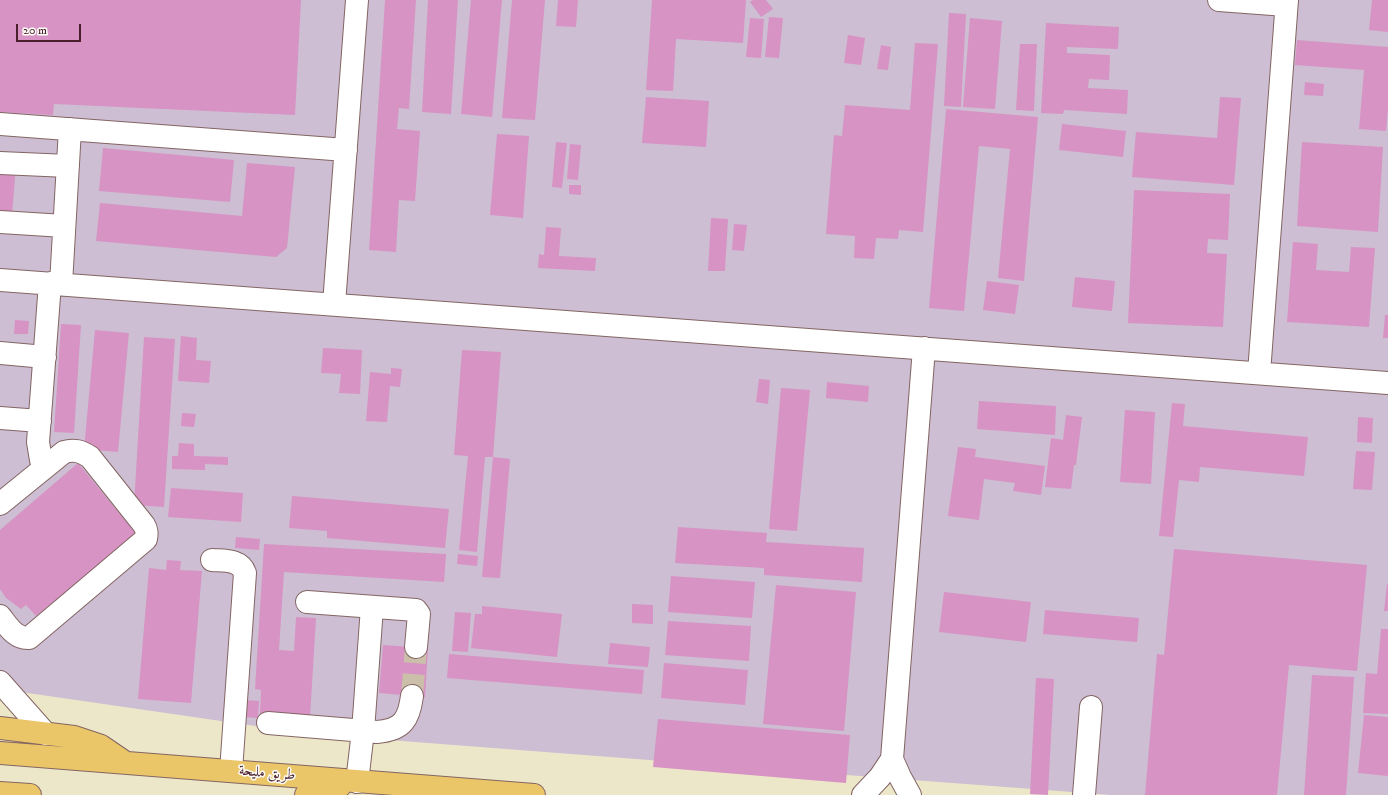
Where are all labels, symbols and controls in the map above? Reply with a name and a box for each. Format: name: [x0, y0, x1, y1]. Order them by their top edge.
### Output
scale bar: [18, 16, 83, 42]
text: 20 m: [23, 23, 47, 38]
street label: طريق مليحة: [238, 763, 296, 785]

